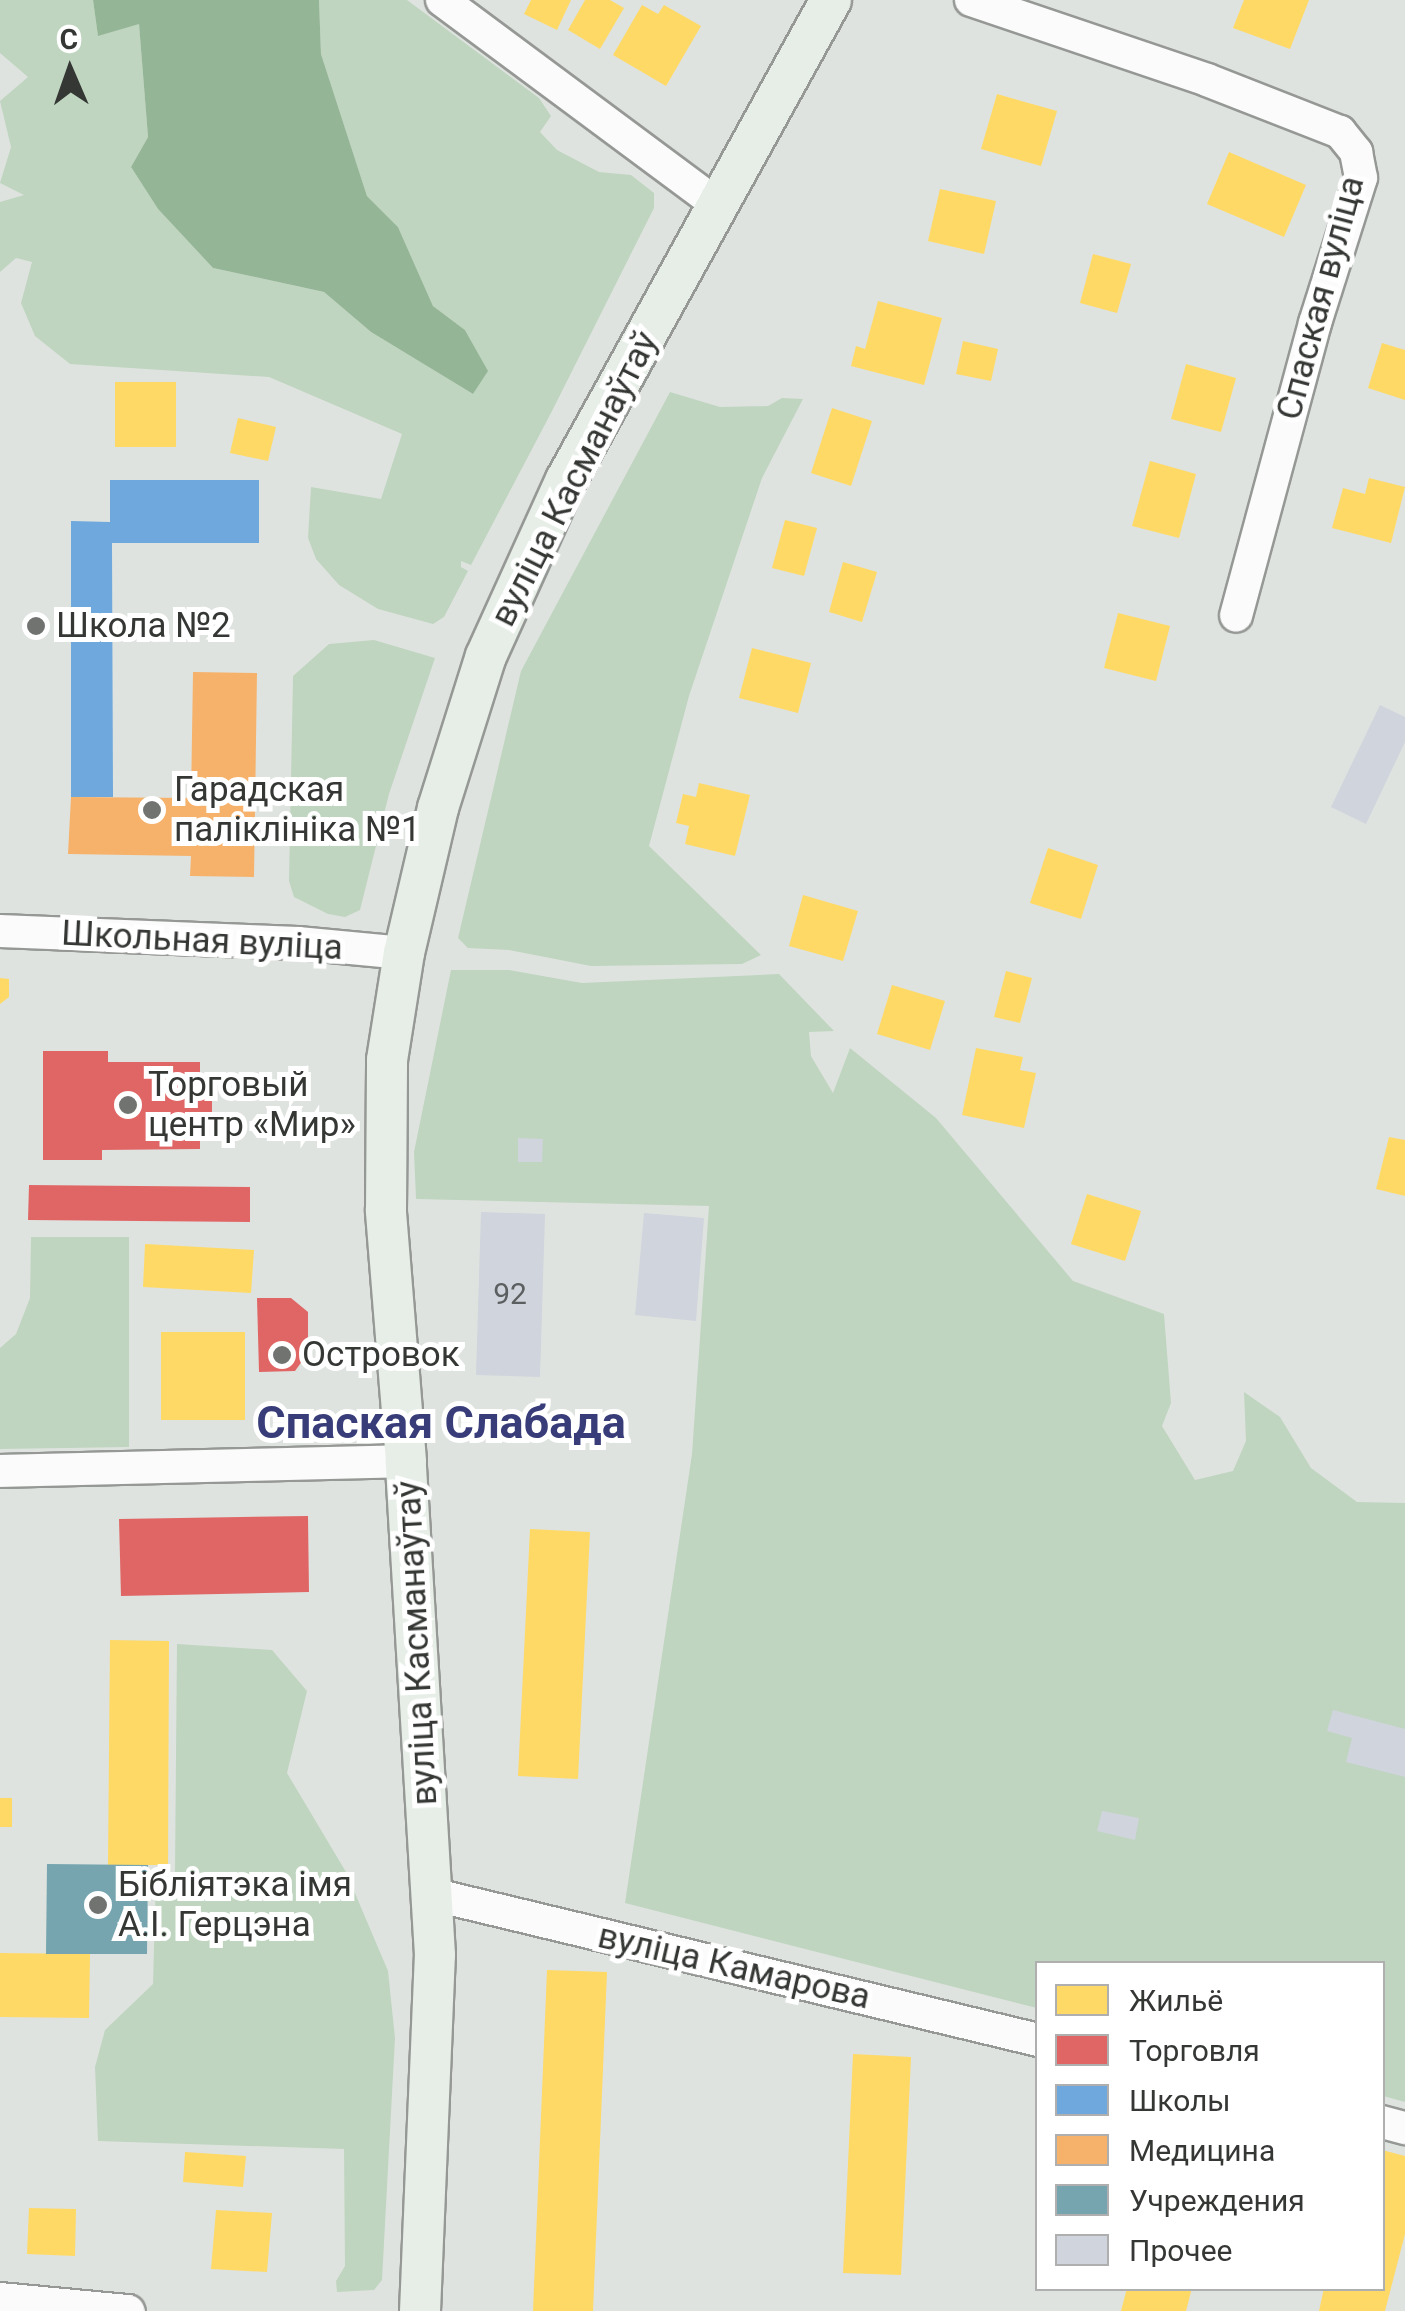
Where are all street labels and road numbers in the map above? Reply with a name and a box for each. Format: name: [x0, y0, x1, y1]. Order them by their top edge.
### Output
street label: Спаская вуліца: [1268, 172, 1374, 424]
street label: вуліца Касманаўтаў: [482, 325, 668, 633]
street label: Школьная вуліца: [60, 913, 344, 969]
street label: вуліца Касманаўтаў: [388, 1480, 446, 1806]
street label: вуліца Камарова: [594, 1915, 874, 2019]

